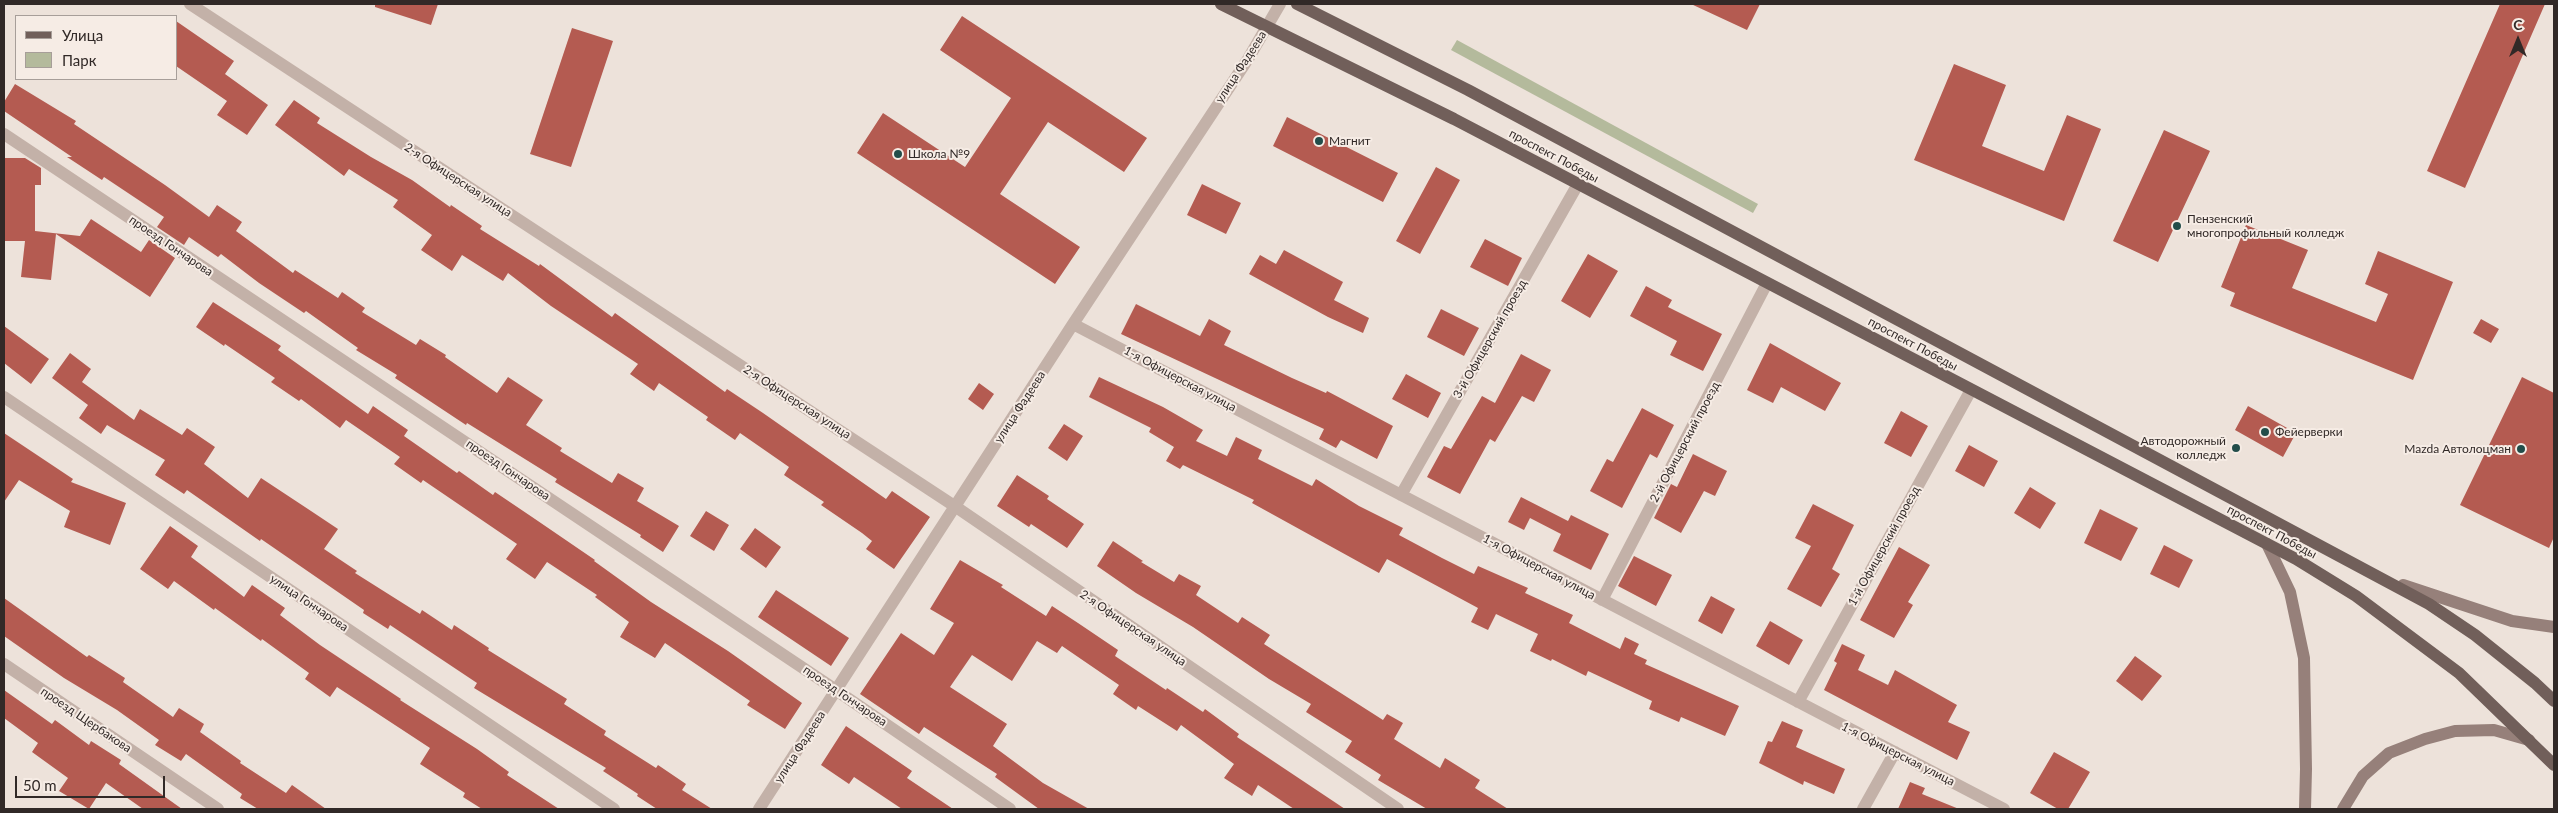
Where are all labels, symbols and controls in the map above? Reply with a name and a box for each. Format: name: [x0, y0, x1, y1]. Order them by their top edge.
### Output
legend: [15, 15, 178, 80]
north arrow: [2493, 15, 2543, 65]
text: С: [2513, 16, 2523, 33]
text: Улица: [62, 26, 103, 44]
street label: улица Фадеева: [1212, 28, 1270, 106]
text: Парк: [62, 51, 96, 69]
street label: проспект Победы: [1507, 126, 1601, 186]
place label: Магнит: [1329, 134, 1371, 148]
marker: Магнит: [1313, 135, 1325, 147]
street label: 2-я Офицерская улица: [402, 140, 514, 220]
place label: Школа №9: [908, 147, 970, 161]
marker: Школа №9: [892, 148, 904, 160]
place label: Пензенский многопрофильный колледж: [2187, 212, 2344, 240]
street label: проезд Гончарова: [126, 213, 216, 279]
marker: Пензенский многопрофильный колледж: [2171, 220, 2183, 232]
street label: 3-й Офицерский проезд: [1450, 277, 1530, 401]
street label: проспект Победы: [1866, 314, 1960, 374]
street label: 1-я Офицерская улица: [1121, 343, 1239, 415]
street label: 2-я Офицерская улица: [741, 362, 853, 442]
street label: улица Фадеева: [991, 368, 1049, 446]
street label: 2-й Офицерский проезд: [1647, 379, 1723, 505]
place label: Фейерверки: [2275, 425, 2343, 439]
marker: Фейерверки: [2259, 426, 2271, 438]
place label: Автодорожный колледж: [2140, 434, 2226, 462]
street label: проезд Гончарова: [463, 437, 553, 503]
marker: Автодорожный колледж: [2230, 442, 2242, 454]
place label: Mazda Автолоцман: [2404, 442, 2511, 456]
marker: Mazda Автолоцман: [2515, 443, 2527, 455]
street label: 1-й Офицерский проезд: [1845, 484, 1923, 608]
street label: проспект Победы: [2225, 502, 2319, 562]
street label: 1-я Офицерская улица: [1480, 531, 1598, 603]
street label: улица Гончарова: [267, 571, 351, 635]
street label: 2-я Офицерская улица: [1077, 587, 1189, 669]
street label: проезд Гончарова: [800, 663, 890, 729]
street label: проезд Щербакова: [38, 684, 134, 756]
street label: улица Фадеева: [771, 708, 829, 786]
street label: 1-я Офицерская улица: [1839, 719, 1957, 789]
scale bar: [18, 766, 168, 798]
text: 50 m: [23, 776, 57, 794]

